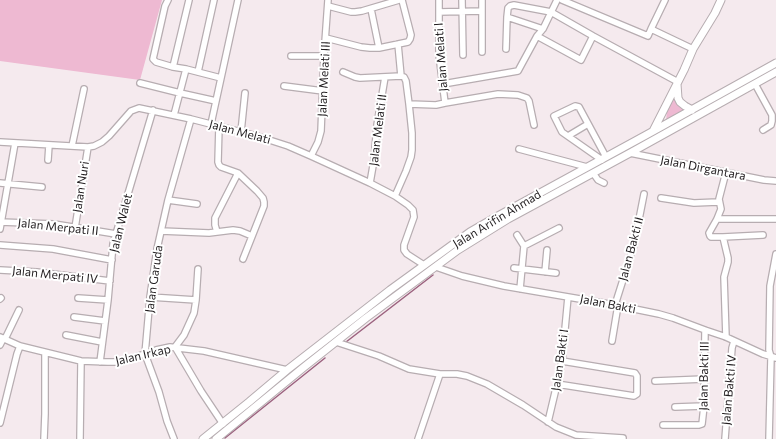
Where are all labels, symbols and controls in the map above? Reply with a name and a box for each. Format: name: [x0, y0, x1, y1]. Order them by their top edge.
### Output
street label: Jalan Melati I: [431, 22, 451, 92]
street label: Jalan Melati III: [315, 41, 333, 117]
street label: Jalan Melati II: [366, 93, 390, 167]
street label: Jalan Melati: [208, 117, 272, 147]
street label: Jalan Dirgantara: [659, 153, 747, 183]
street label: Jalan Nuri: [70, 160, 92, 214]
street label: Jalan Arifin Ahmad: [450, 187, 544, 251]
street label: Jalan Walet: [107, 192, 135, 254]
street label: Jalan Bakti II: [616, 215, 646, 283]
street label: Jalan Merpati II: [17, 216, 99, 238]
street label: Jalan Garuda: [142, 244, 166, 314]
street label: Jalan Merpati IV: [11, 263, 99, 287]
street label: Jalan Bakti: [579, 292, 637, 316]
street label: Jalan Bakti I: [549, 328, 571, 392]
street label: Jalan Bakti III: [696, 341, 712, 411]
street label: Jalan Irkap: [114, 342, 172, 368]
street label: Jalan Bakti IV: [719, 354, 739, 426]

